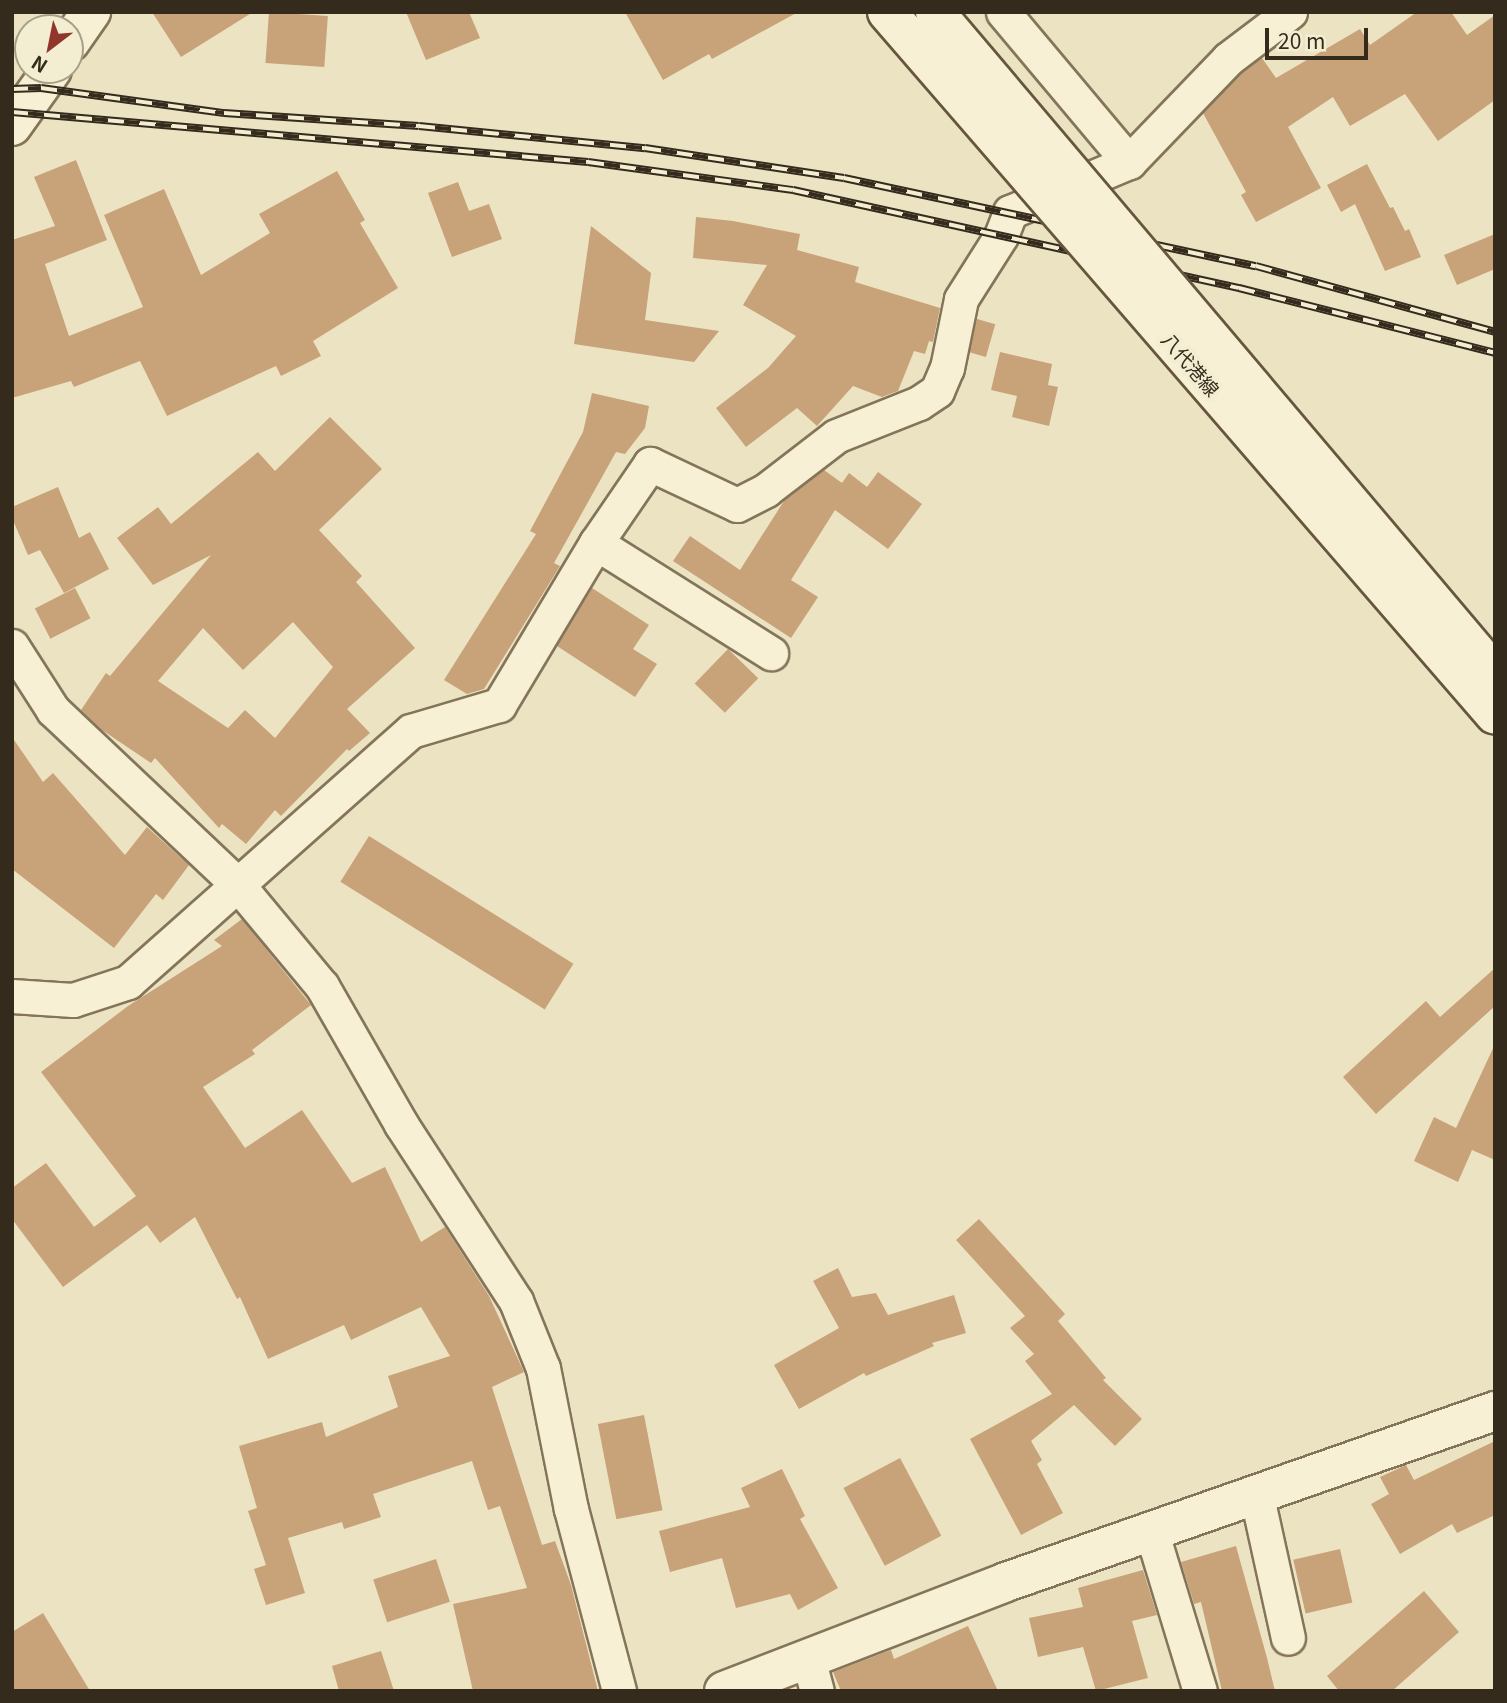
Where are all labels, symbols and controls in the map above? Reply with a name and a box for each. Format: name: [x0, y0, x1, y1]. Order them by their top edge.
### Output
north arrow: [14, 14, 84, 84]
scale bar: [1269, 14, 1372, 58]
text: 20 m: [1278, 25, 1325, 55]
text: N: [25, 50, 52, 81]
street label: 八代港線: [1157, 328, 1225, 400]

